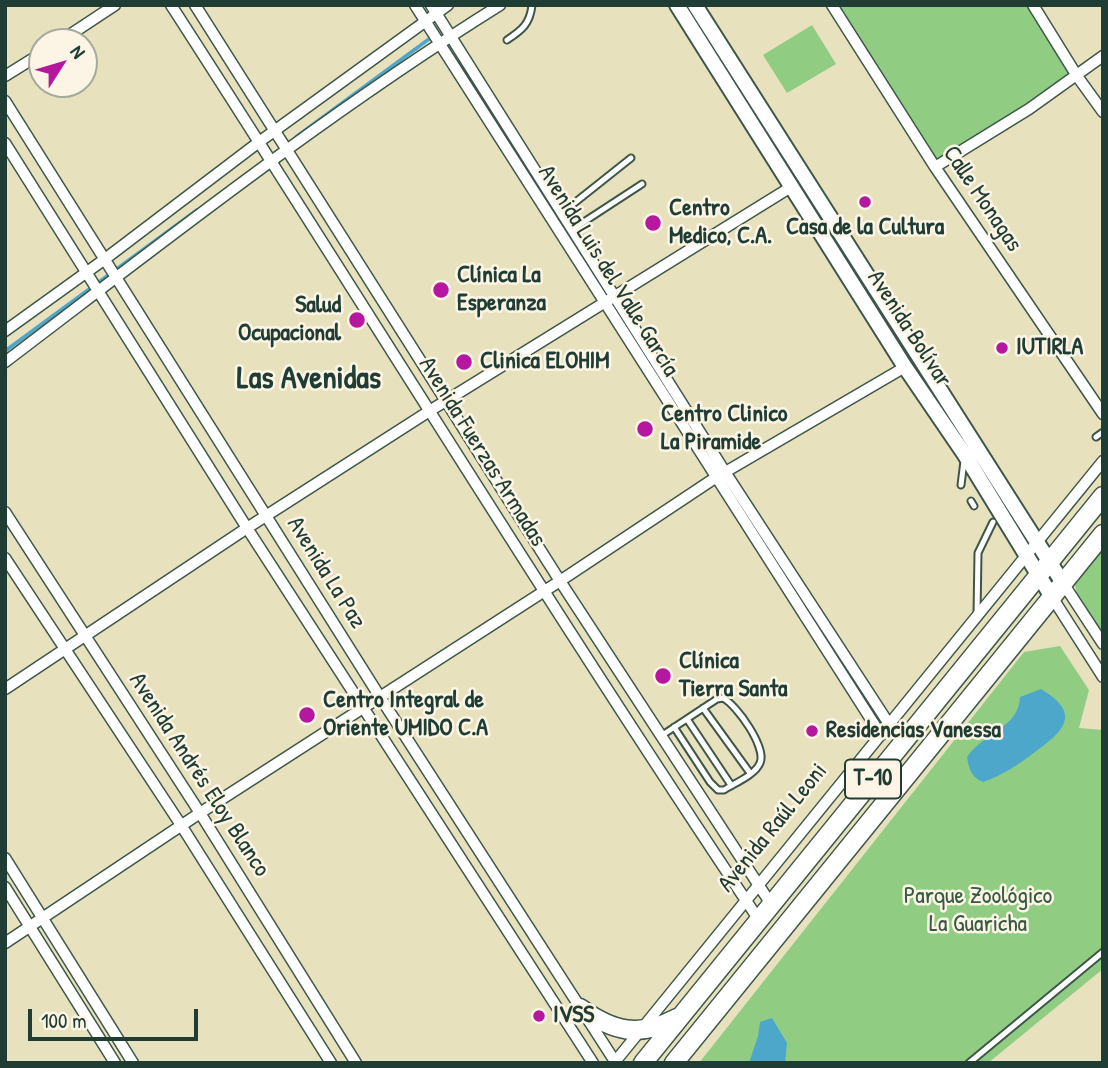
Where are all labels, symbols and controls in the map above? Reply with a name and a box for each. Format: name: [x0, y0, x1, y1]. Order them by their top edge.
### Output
north arrow: [28, 28, 98, 98]
text: N: [65, 40, 92, 63]
street label: Calle Monagas: [936, 141, 1028, 257]
street label: Avenida Luis del Valle García: [531, 160, 685, 382]
marker: Casa de la Cultura: [857, 194, 873, 210]
place label: Centro Medico, C.A.: [669, 195, 772, 251]
marker: Centro Medico, C.A.: [643, 213, 663, 233]
place label: Casa de la Cultura: [786, 214, 944, 242]
place label: Clínica La Esperanza: [457, 262, 546, 318]
street label: Avenida Bolívar: [861, 265, 957, 393]
marker: Clínica La Esperanza: [431, 280, 451, 300]
place label: Salud Ocupacional: [238, 292, 341, 348]
marker: Salud Ocupacional: [347, 310, 367, 330]
place label: IUTIRLA: [1016, 334, 1083, 362]
marker: IUTIRLA: [994, 340, 1010, 356]
place label: Clinica ELOHIM: [480, 348, 609, 376]
street label: Avenida Fuerzas Armadas: [412, 352, 552, 552]
marker: Clinica ELOHIM: [454, 352, 474, 372]
district label: Las Avenidas: [237, 360, 381, 398]
place label: Centro Clinico La Piramide: [661, 401, 787, 457]
marker: Centro Clinico La Piramide: [635, 419, 655, 439]
street label: Avenida La Paz: [280, 512, 372, 634]
place label: Clínica Tierra Santa: [679, 648, 788, 704]
marker: Clínica Tierra Santa: [653, 666, 673, 686]
street label: Avenida Andrés Eloy Blanco: [122, 668, 276, 882]
place label: Centro Integral de Oriente UMIDO C.A: [323, 687, 488, 743]
marker: Centro Integral de Oriente UMIDO C.A: [297, 705, 317, 725]
place label: Residencias Vanessa: [826, 717, 1001, 745]
marker: Residencias Vanessa: [804, 723, 820, 739]
street label: Avenida Raúl Leoni: [712, 758, 834, 898]
road number: T-10: [845, 760, 901, 799]
park label: Parque Zoológico La Guaricha: [904, 883, 1052, 939]
scale bar: [32, 995, 201, 1038]
place label: IVSS: [553, 1002, 594, 1030]
text: 100 m: [41, 1006, 87, 1035]
marker: IVSS: [531, 1008, 547, 1024]

